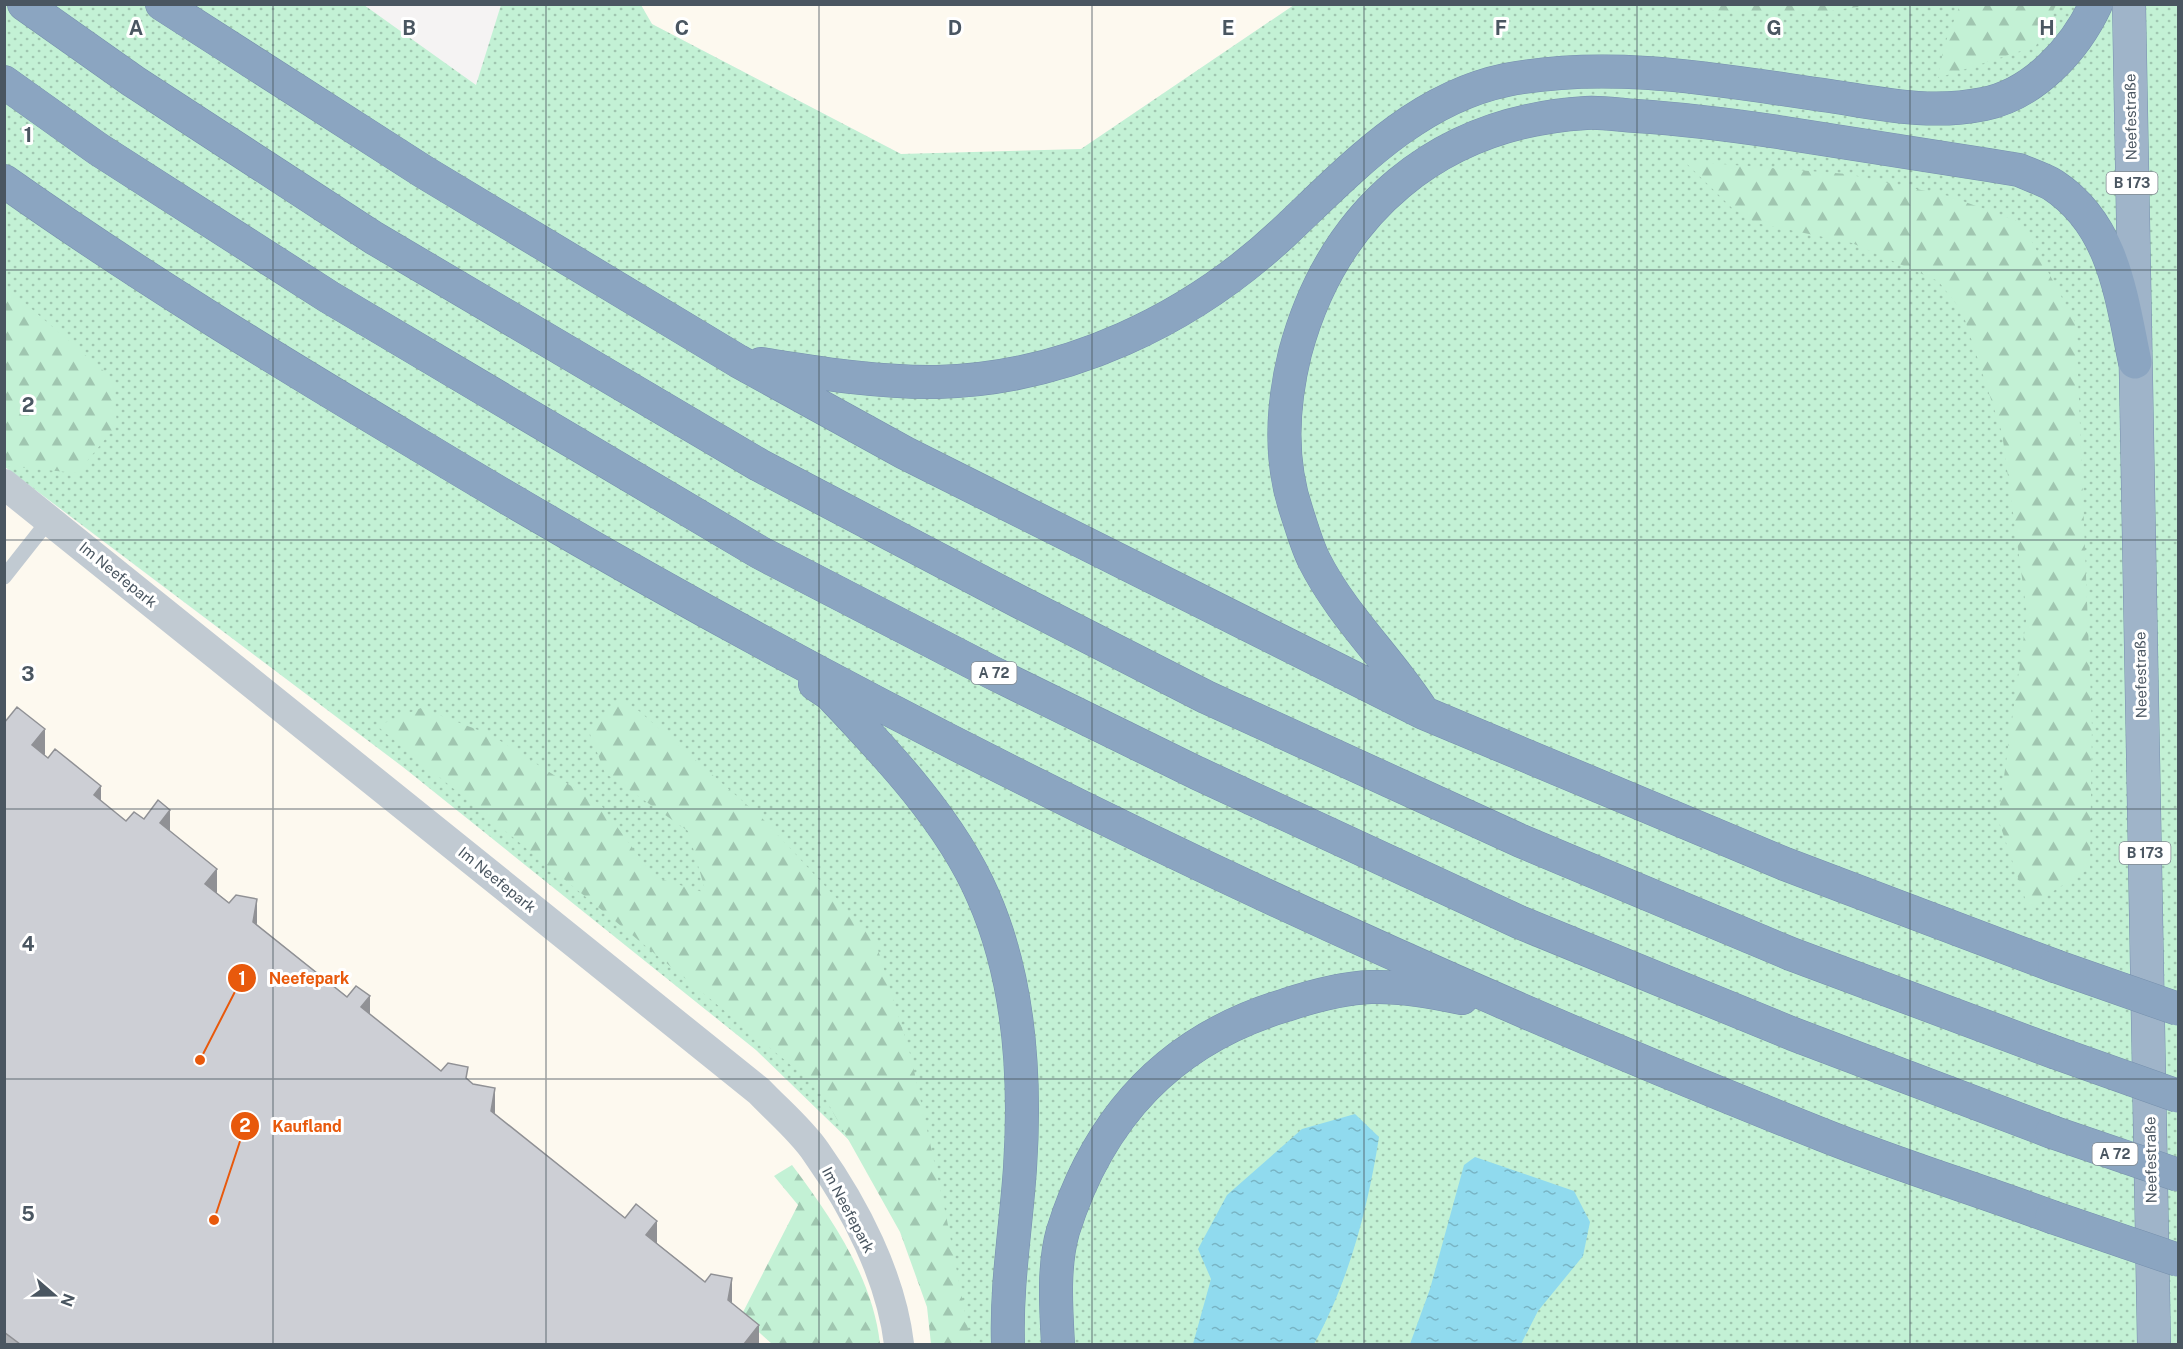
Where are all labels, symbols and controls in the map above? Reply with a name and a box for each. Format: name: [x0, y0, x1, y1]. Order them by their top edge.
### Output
text: A: [129, 16, 143, 40]
text: B: [402, 16, 416, 40]
text: C: [675, 16, 689, 40]
text: D: [948, 16, 962, 40]
text: E: [1222, 16, 1234, 40]
text: F: [1495, 16, 1507, 40]
text: G: [1766, 16, 1782, 40]
text: H: [2039, 16, 2055, 40]
street label: Neefestraße: [2121, 74, 2140, 160]
text: 1: [24, 123, 32, 147]
road number: B 173: [2106, 172, 2158, 194]
text: 2: [22, 393, 34, 417]
street label: Im Neefepark: [76, 538, 160, 611]
street label: Neefestraße: [2131, 632, 2150, 718]
text: 3: [21, 662, 35, 686]
road number: A 72: [972, 662, 1016, 684]
road number: B 173: [2120, 842, 2170, 864]
street label: Im Neefepark: [455, 843, 539, 916]
text: 4: [21, 932, 35, 956]
callout: Neefepark: [227, 961, 362, 995]
text: 1: [238, 968, 246, 989]
text: Neefepark: [269, 969, 349, 988]
callout: Kaufland: [230, 1109, 354, 1143]
text: 2: [239, 1115, 251, 1136]
text: Kaufland: [272, 1117, 342, 1136]
street label: Neefestraße: [2141, 1117, 2160, 1203]
road number: A 72: [2092, 1143, 2138, 1165]
street label: Im Neefepark: [819, 1164, 878, 1255]
text: 5: [21, 1202, 35, 1226]
north arrow: [24, 1265, 84, 1325]
text: N: [57, 1291, 79, 1309]

